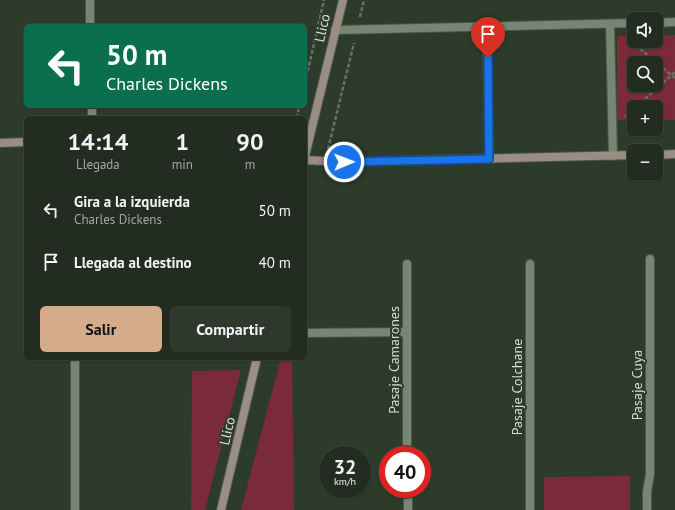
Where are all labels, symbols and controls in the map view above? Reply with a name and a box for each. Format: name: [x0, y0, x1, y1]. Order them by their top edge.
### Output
street label: Llico: [310, 12, 334, 44]
map controls: [627, 12, 663, 180]
button: sound: [627, 12, 663, 48]
pin: [471, 17, 505, 58]
icon: arrive: [477, 23, 499, 45]
text: 50 m: [106, 36, 167, 73]
icon: left: [40, 40, 92, 92]
button: search: [627, 56, 663, 92]
text: Charles Dickens: [106, 72, 228, 95]
button: +: [627, 100, 663, 136]
text: 14:14: [67, 126, 128, 157]
text: 1: [176, 126, 189, 157]
text: 90: [236, 126, 264, 157]
position arrow: [323, 141, 365, 183]
button: −: [627, 144, 663, 180]
text: Llegada: [76, 156, 120, 173]
text: min: [172, 156, 193, 173]
text: m: [245, 156, 255, 173]
text: Gira a la izquierda: [74, 192, 190, 211]
icon: left: [40, 199, 62, 221]
text: 50 m: [258, 201, 291, 220]
text: Charles Dickens: [74, 211, 162, 228]
icon: arrive: [40, 251, 62, 273]
text: Llegada al destino: [74, 253, 192, 272]
text: 40 m: [258, 253, 291, 272]
button: Salir: [40, 306, 162, 352]
button: Compartir: [170, 306, 291, 352]
street label: Pasaje Camarones: [385, 306, 403, 414]
street label: Pasaje Colchane: [508, 339, 526, 435]
street label: Pasaje Cuya: [628, 350, 646, 420]
street label: Llico: [215, 415, 239, 447]
speed limit sign: 40: [379, 446, 431, 498]
text: 32: [334, 454, 356, 480]
text: km/h: [334, 475, 356, 488]

